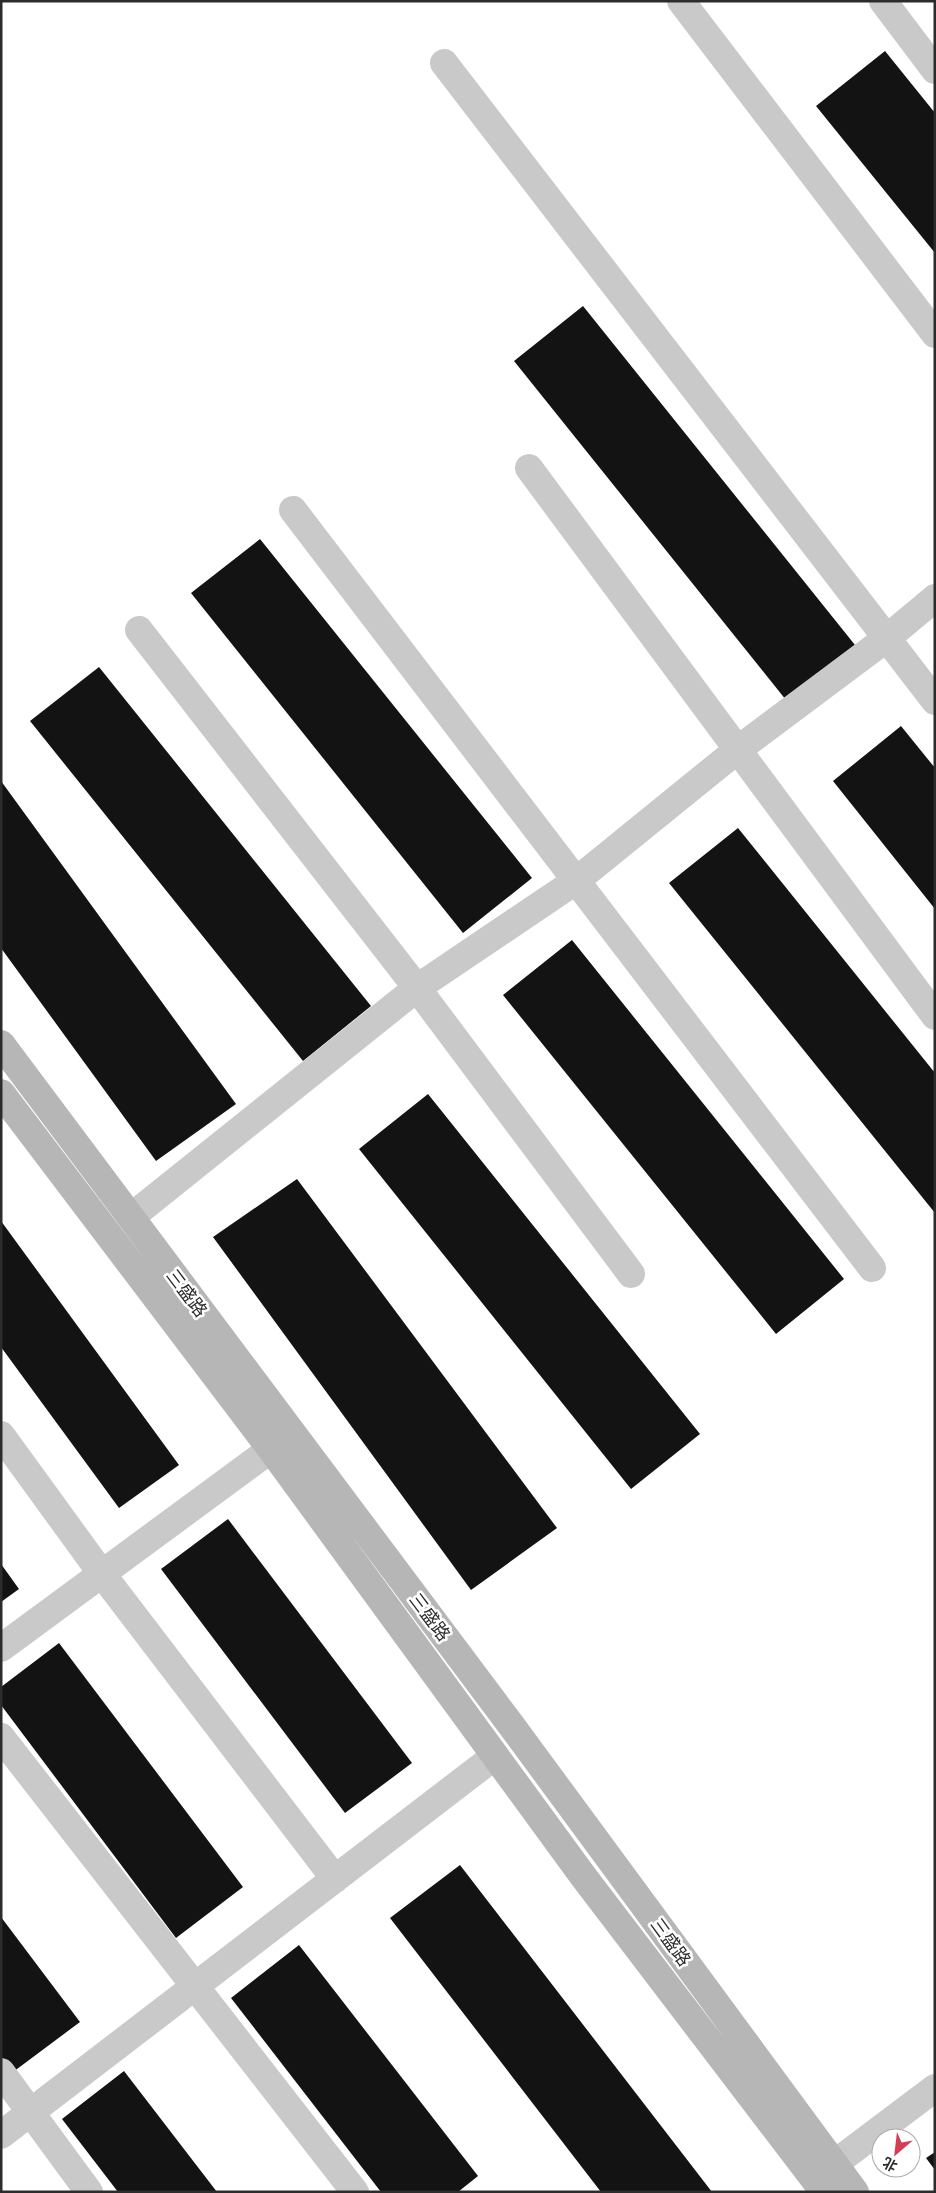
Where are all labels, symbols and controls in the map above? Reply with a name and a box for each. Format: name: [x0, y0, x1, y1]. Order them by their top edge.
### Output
street label: 三盛路: [162, 1265, 212, 1321]
street label: 三盛路: [405, 1589, 455, 1645]
street label: 三盛路: [647, 1914, 695, 1970]
north arrow: [871, 2128, 921, 2178]
text: 北: [880, 2154, 900, 2175]

